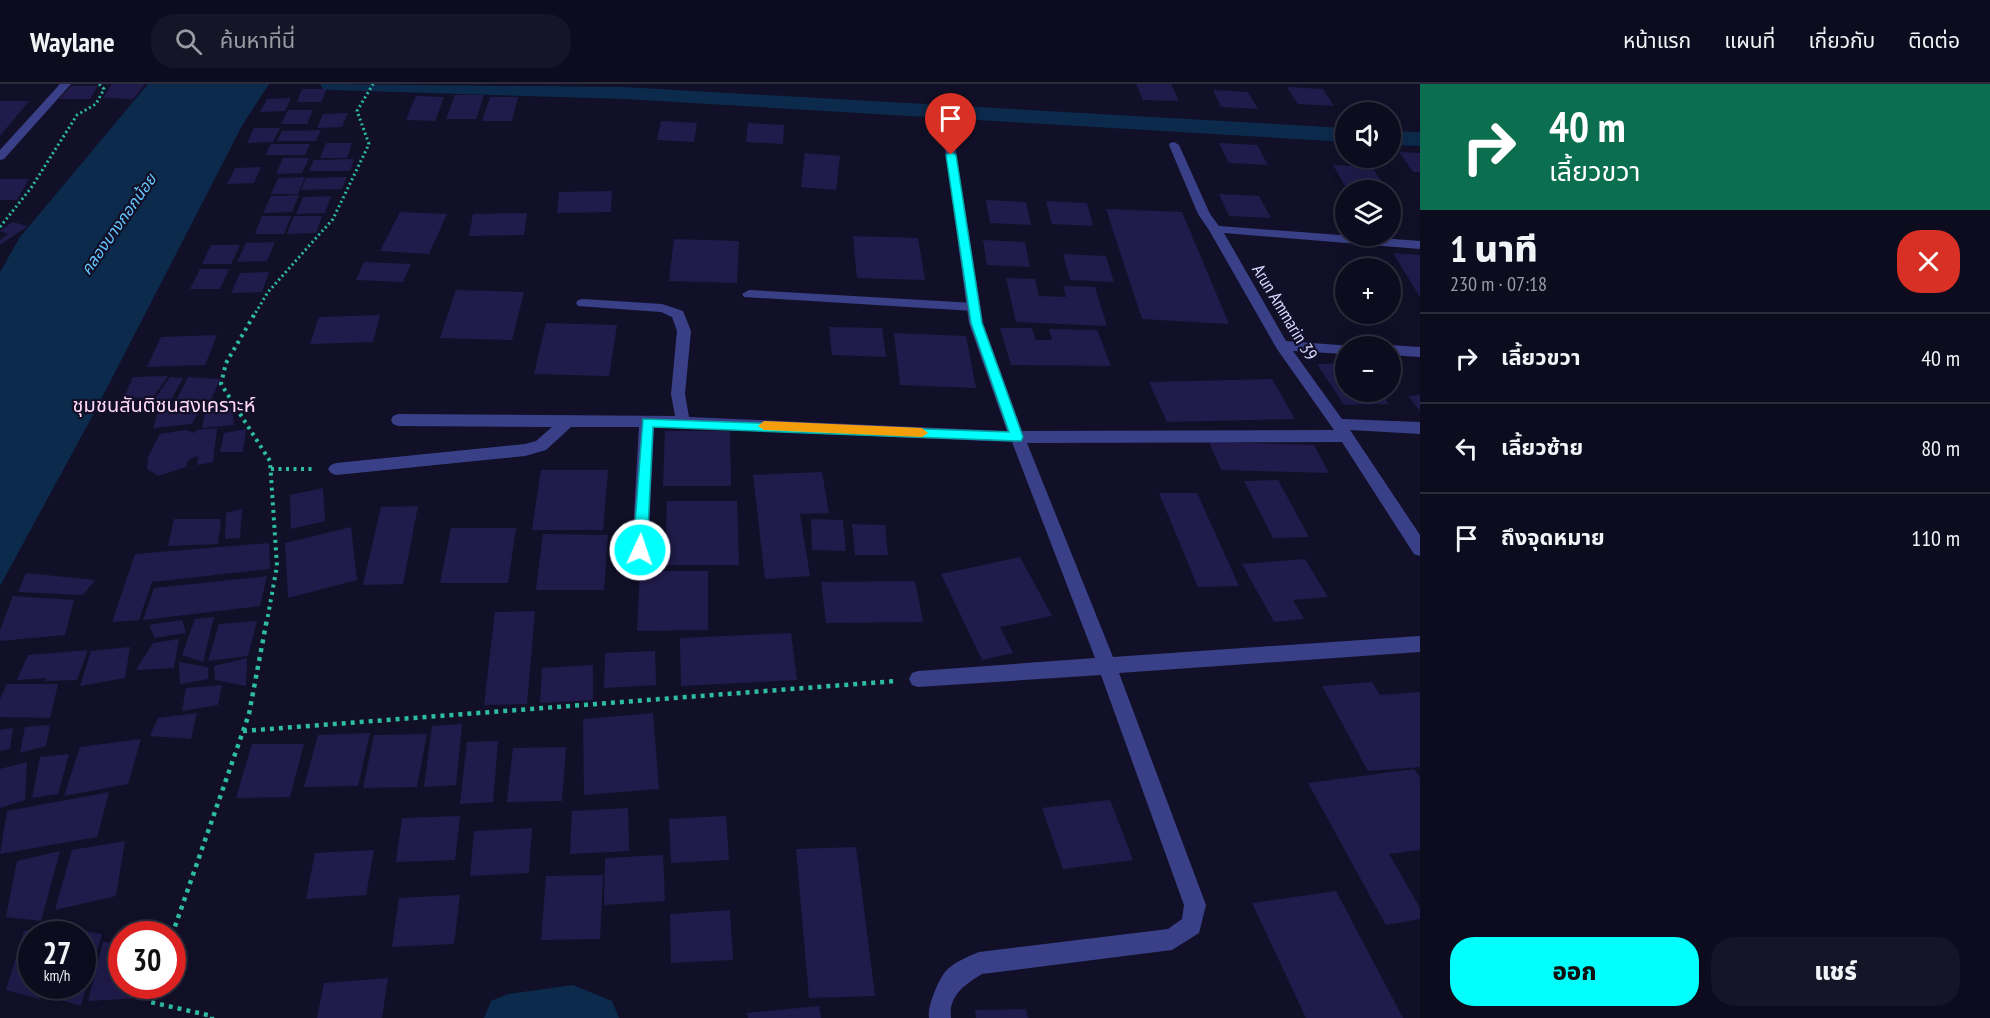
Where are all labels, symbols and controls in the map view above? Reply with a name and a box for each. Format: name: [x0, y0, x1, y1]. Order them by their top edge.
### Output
search box: [151, 14, 571, 68]
text: Waylane: [30, 23, 115, 60]
icon: search: [172, 25, 205, 58]
text: ค้นหาที่นี่: [220, 26, 295, 54]
text: หน้าแรก: [1623, 27, 1691, 54]
text: แผนที่: [1724, 27, 1775, 54]
text: เกี่ยวกับ: [1808, 27, 1875, 54]
text: ติดต่อ: [1908, 27, 1960, 54]
pin: [925, 93, 976, 155]
text: 40 m: [1549, 99, 1626, 154]
icon: arrive: [934, 102, 967, 135]
map controls: [1335, 102, 1401, 402]
button: sound: [1335, 102, 1401, 168]
icon: right: [1450, 108, 1528, 186]
text: เลี้ยวขวา: [1549, 154, 1640, 188]
water label: คลองบางกอกน้อย: [76, 169, 161, 278]
button: layers: [1335, 180, 1401, 246]
text: 1 นาที: [1450, 225, 1538, 272]
button: close: [1897, 230, 1960, 293]
button: +: [1335, 258, 1401, 324]
street label: Arun Ammarin 39: [1247, 260, 1323, 364]
text: 230 m · 07:18: [1450, 271, 1547, 297]
button: −: [1335, 336, 1401, 402]
icon: right: [1450, 342, 1483, 375]
text: เลี้ยวขวา: [1501, 343, 1581, 371]
text: 40 m: [1921, 344, 1960, 372]
district label: ชุมชนสันติชนสงเคราะห์: [73, 392, 256, 418]
icon: left: [1450, 432, 1483, 465]
text: เลี้ยวซ้าย: [1501, 433, 1583, 461]
text: 80 m: [1921, 434, 1960, 462]
position arrow: [608, 518, 672, 582]
icon: arrive: [1450, 522, 1483, 555]
text: ถึงจุดหมาย: [1501, 523, 1605, 551]
text: 110 m: [1911, 524, 1960, 552]
speed limit sign: 30: [108, 921, 186, 999]
text: 27: [43, 933, 71, 972]
button: ออก: [1450, 937, 1699, 1006]
button: แชร์: [1711, 937, 1960, 1006]
text: km/h: [44, 966, 70, 985]

